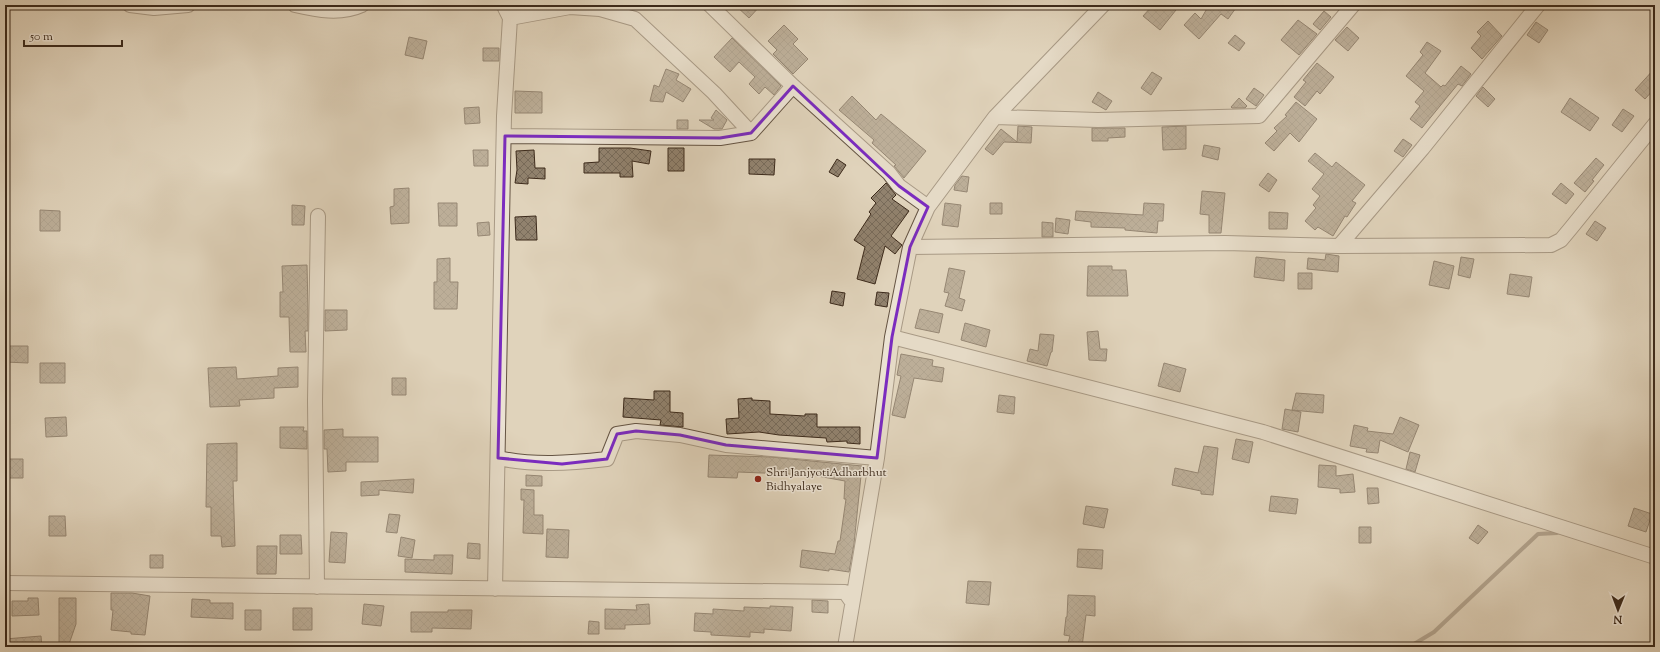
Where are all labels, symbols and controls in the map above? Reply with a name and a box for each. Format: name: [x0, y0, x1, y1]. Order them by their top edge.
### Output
scale bar: [24, 22, 122, 48]
text: 50 m: [29, 28, 53, 46]
place label: Shri JanjyotiAdharbhut Bidhyalaye: [766, 464, 887, 496]
marker: Shri JanjyotiAdharbhut Bidhyalaye: [753, 474, 763, 484]
north arrow: [1598, 590, 1638, 630]
text: N: [1613, 611, 1623, 627]

